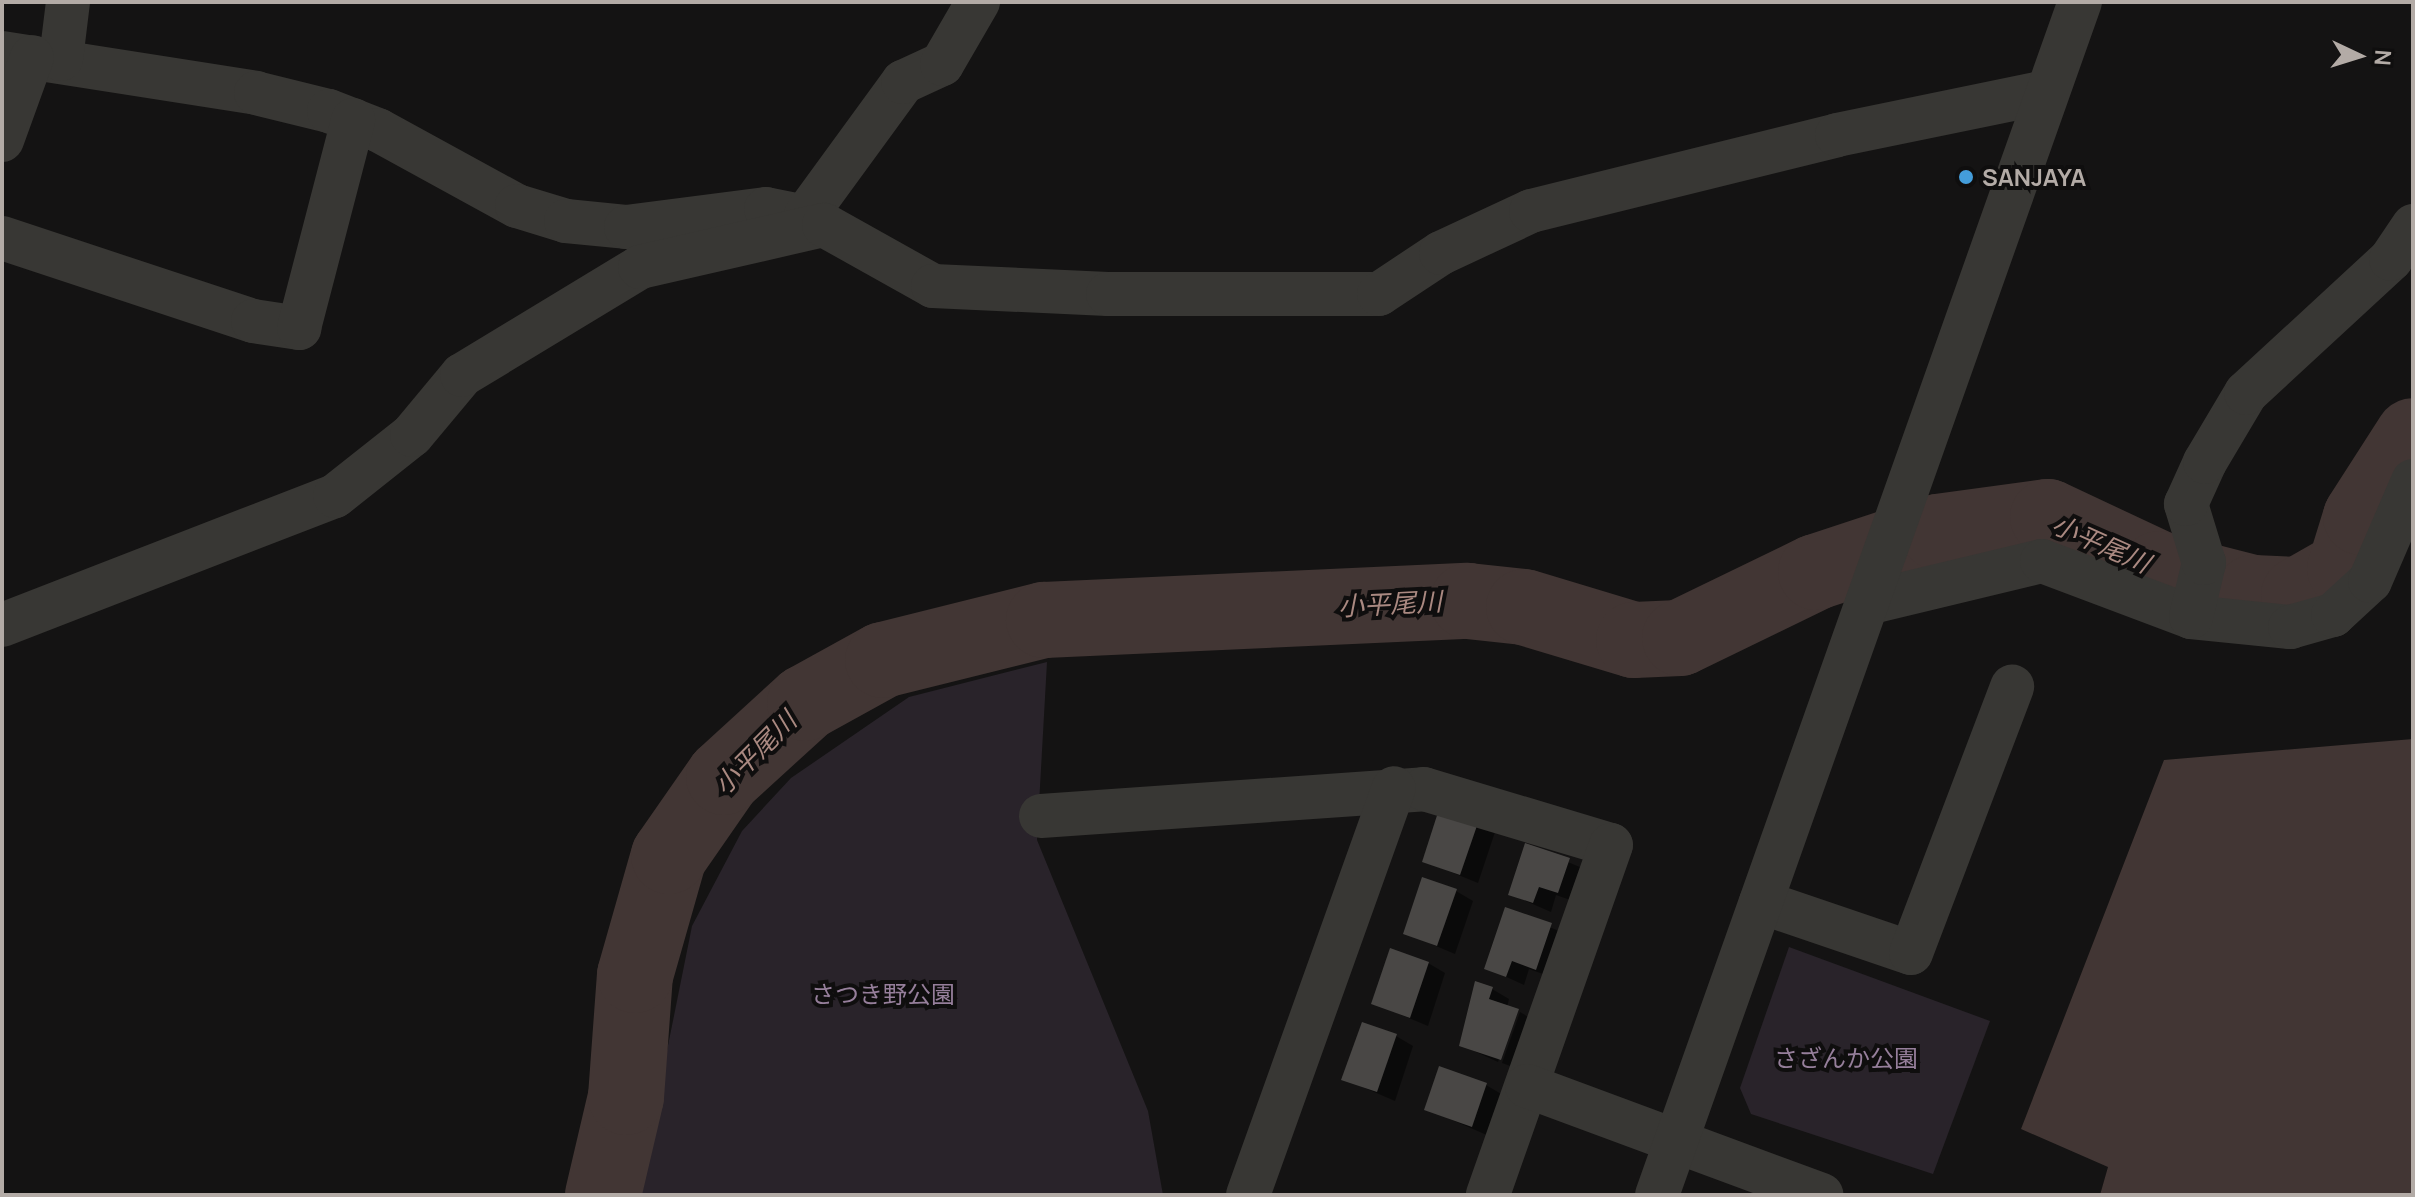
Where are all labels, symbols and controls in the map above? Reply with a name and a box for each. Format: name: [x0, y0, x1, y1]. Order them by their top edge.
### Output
north arrow: [2319, 16, 2399, 96]
text: N: [2367, 49, 2398, 67]
place label: SANJAYA: [1982, 163, 2086, 191]
marker: SANJAYA: [1957, 168, 1975, 186]
water label: 小平尾川: [2047, 509, 2155, 579]
water label: 小平尾川: [1337, 586, 1443, 622]
water label: 小平尾川: [707, 705, 803, 801]
park label: さつき野公園: [811, 980, 955, 1008]
park label: さざんか公園: [1774, 1044, 1918, 1072]

